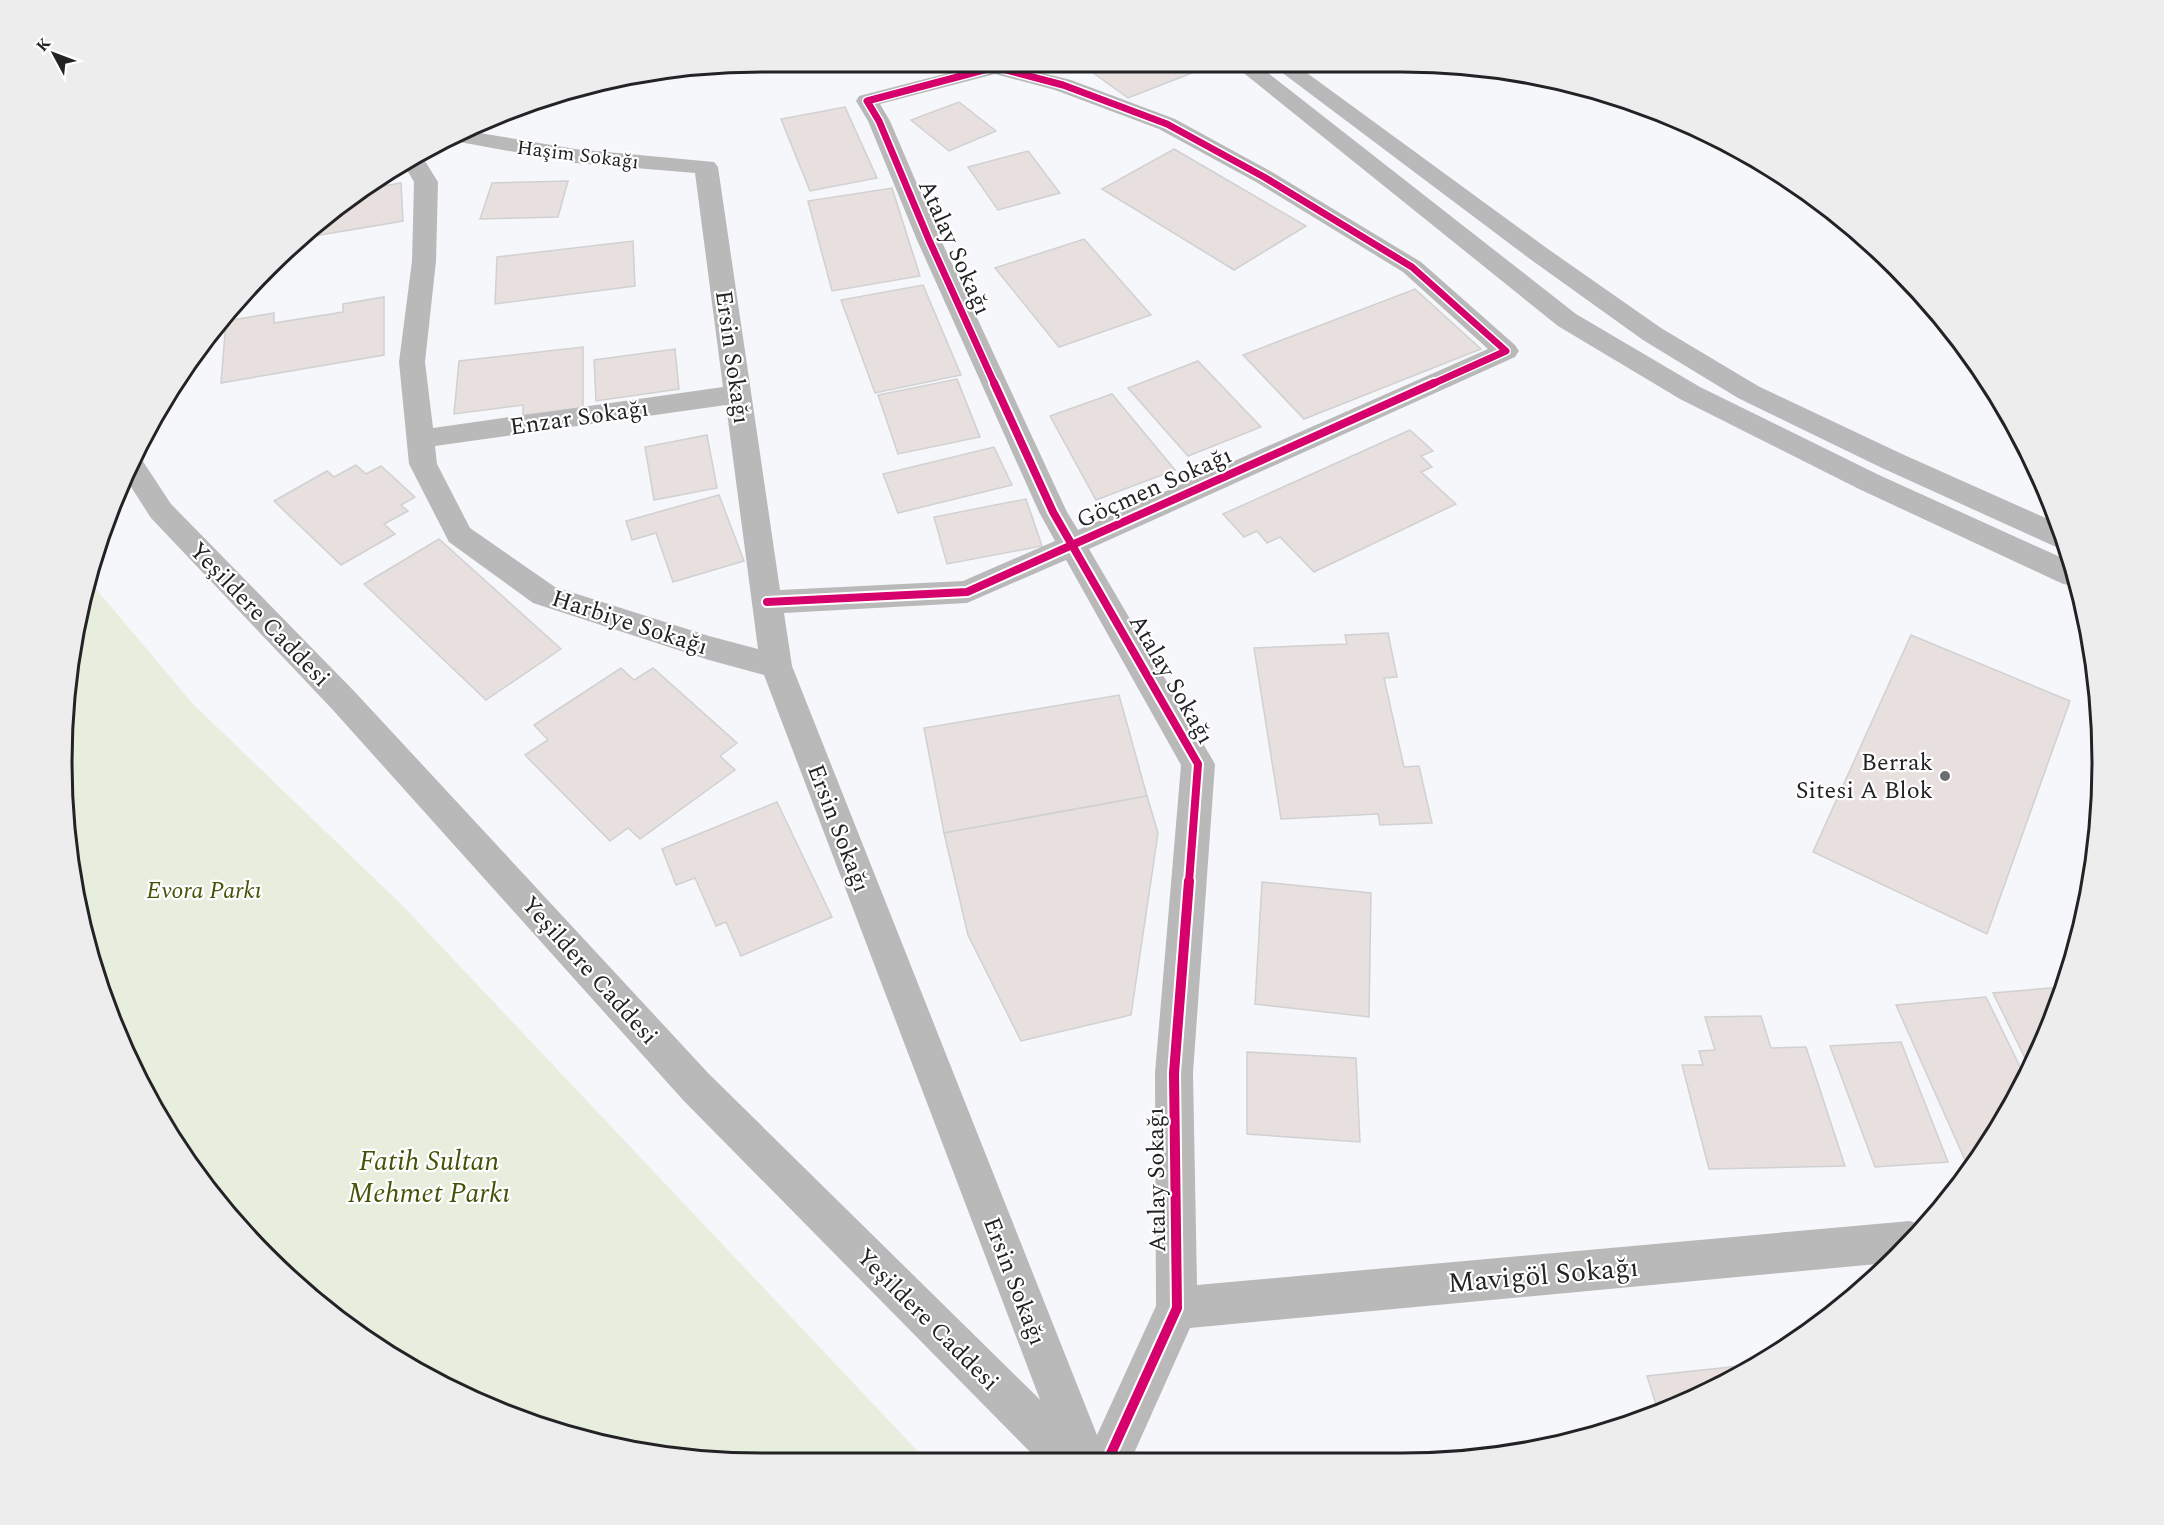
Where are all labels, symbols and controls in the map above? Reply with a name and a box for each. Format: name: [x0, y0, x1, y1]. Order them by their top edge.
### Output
north arrow: [24, 24, 84, 84]
text: K: [30, 32, 57, 57]
street label: Haşim Sokağı: [515, 133, 641, 177]
street label: Atalay Sokağı: [908, 174, 1000, 321]
street label: Ersin Sokağı: [705, 288, 759, 426]
street label: Enzar Sokağı: [507, 390, 651, 446]
street label: Göçmen Sokağı: [1071, 438, 1238, 538]
street label: Yeşildere Caddesi: [180, 534, 338, 695]
street label: Harbiye Sokağı: [547, 581, 712, 665]
street label: Atalay Sokağı: [1119, 608, 1223, 751]
place label: Berrak Sitesi A Blok: [1796, 745, 1933, 809]
street label: Ersin Sokağı: [797, 759, 879, 898]
marker: Berrak Sitesi A Blok: [1938, 769, 1952, 783]
park label: Evora Parkı: [146, 873, 262, 909]
street label: Yeşildere Caddesi: [512, 888, 666, 1053]
street label: Atalay Sokağı: [1138, 1107, 1176, 1253]
park label: Fatih Sultan Mehmet Parkı: [348, 1140, 510, 1215]
street label: Ersin Sokağı: [973, 1212, 1055, 1351]
street label: Yeşildere Caddesi: [847, 1240, 1007, 1400]
street label: Mavigöl Sokağı: [1446, 1246, 1640, 1305]

